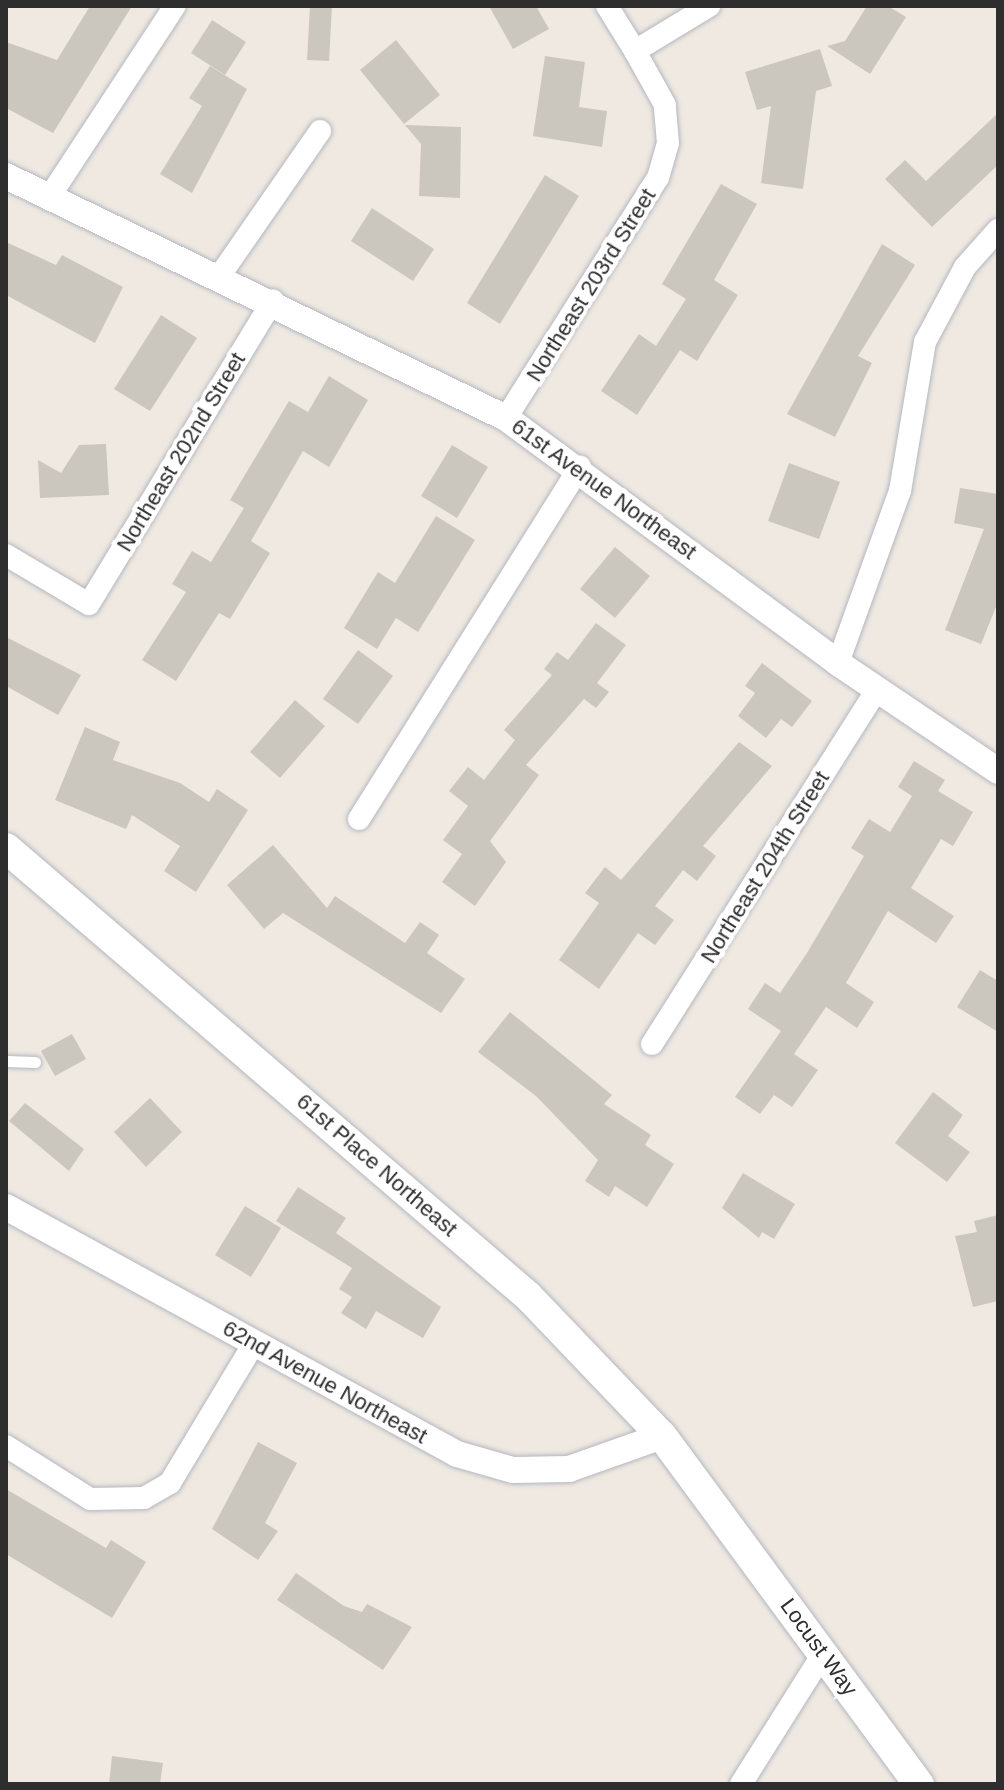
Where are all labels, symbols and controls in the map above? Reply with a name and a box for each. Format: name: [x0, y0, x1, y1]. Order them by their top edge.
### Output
street label: Northeast 203rd Street: [521, 184, 661, 386]
street label: Northeast 202nd Street: [111, 348, 251, 556]
street label: 61st Avenue Northeast: [506, 413, 702, 565]
street label: Northeast 204th Street: [695, 766, 835, 968]
street label: 61st Place Northeast: [291, 1088, 463, 1242]
street label: 62nd Avenue Northeast: [218, 1315, 432, 1449]
street label: Locust Way: [775, 1593, 863, 1701]

